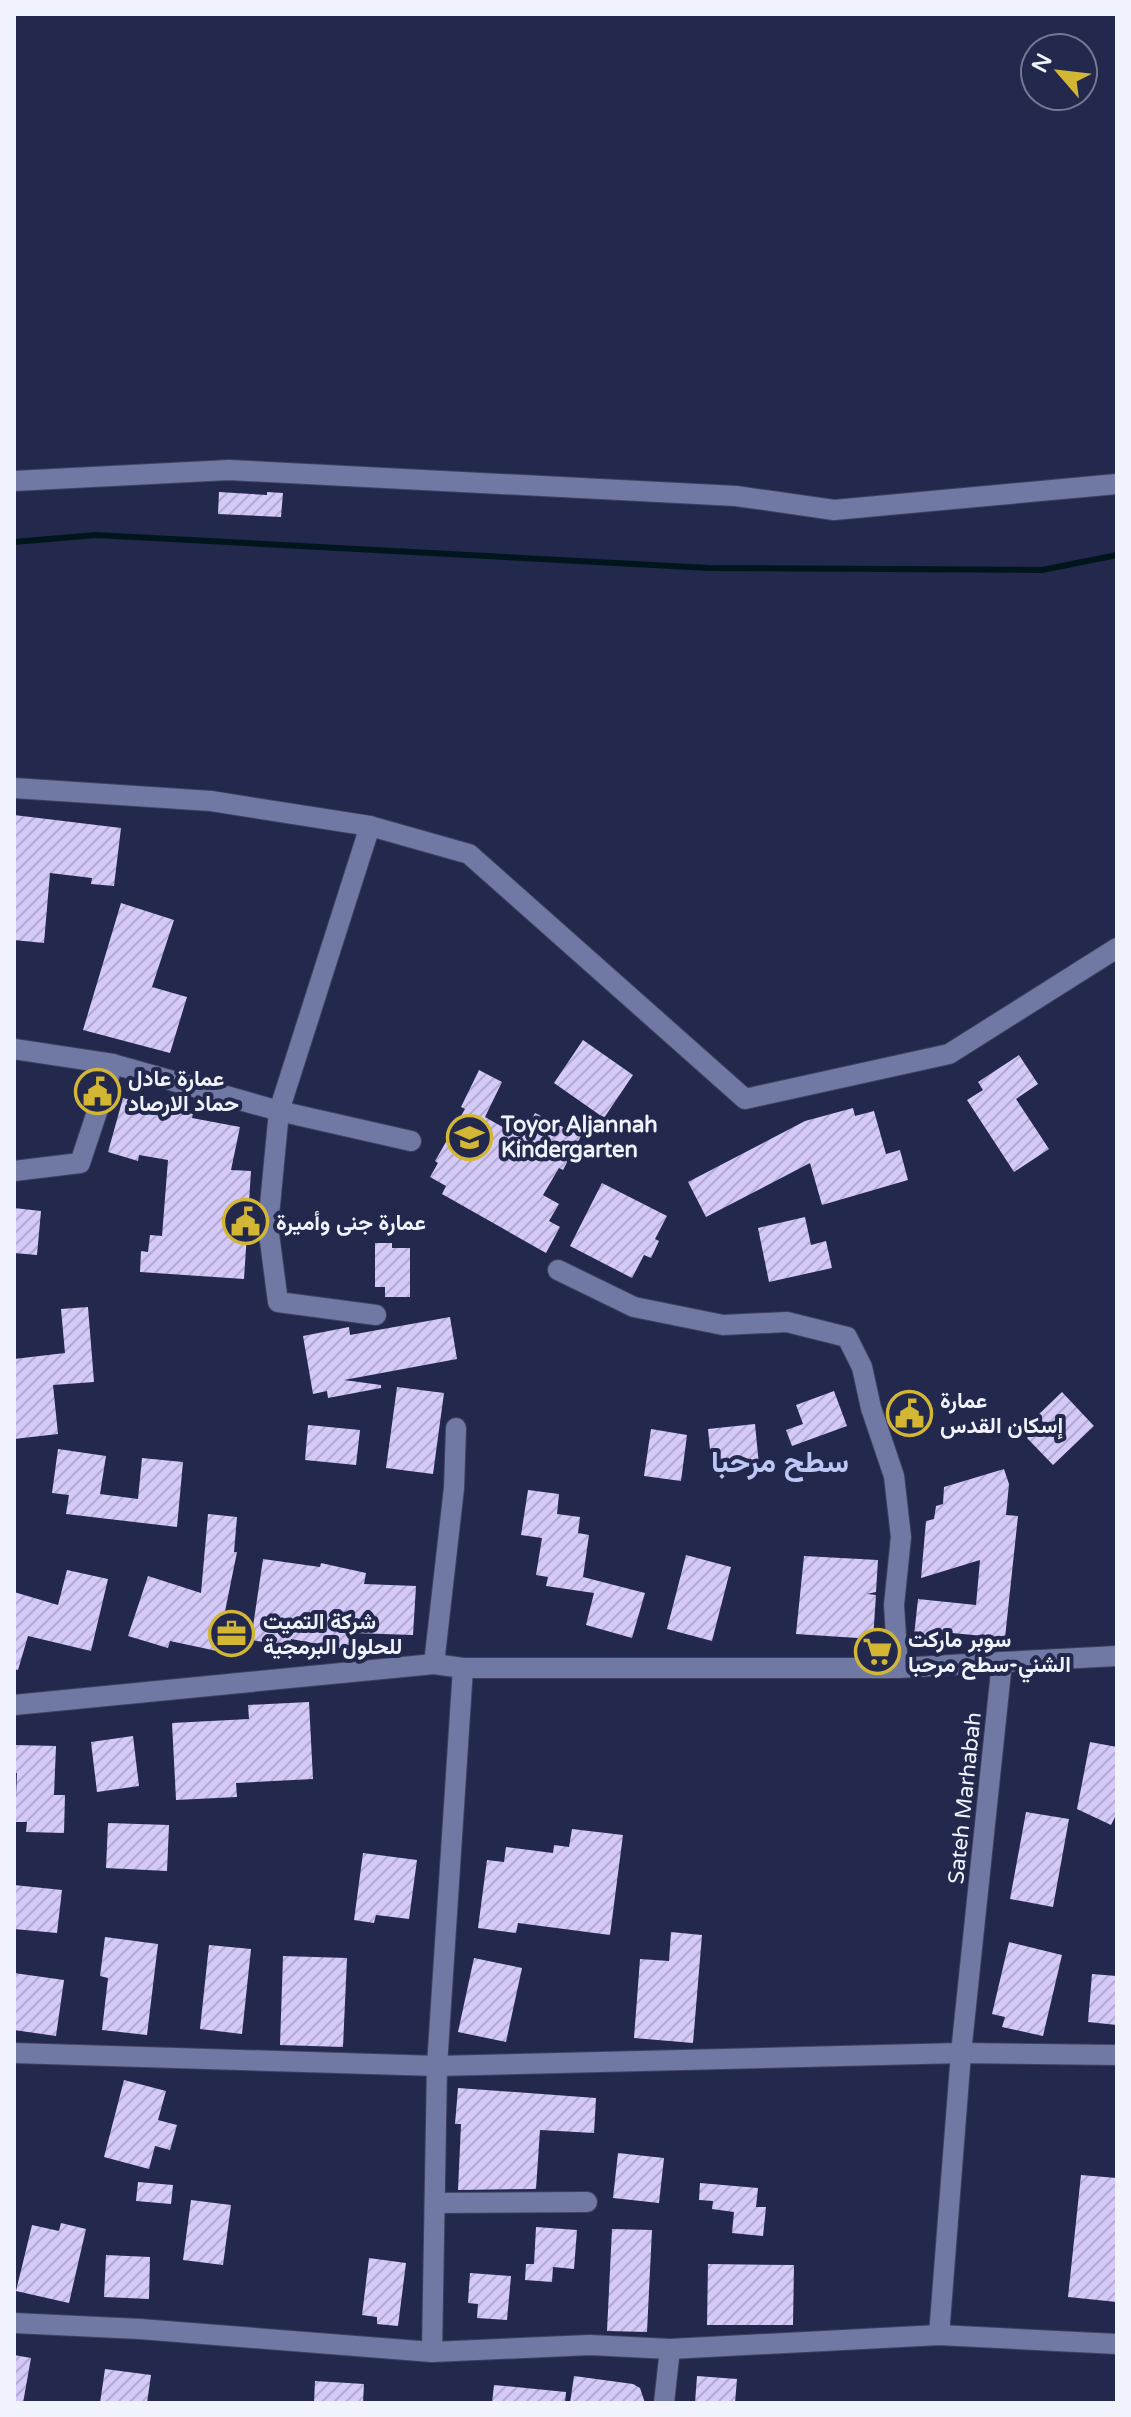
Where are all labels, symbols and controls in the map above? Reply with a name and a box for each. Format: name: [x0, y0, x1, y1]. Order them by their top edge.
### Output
north arrow: [1019, 32, 1099, 112]
text: N: [1027, 49, 1058, 77]
place label: عمارة عادل حماد الارصاد: [128, 1066, 239, 1117]
public building icon: عمارة عادل حماد الارصاد: [73, 1067, 121, 1115]
place label: Toyor Aljannah Kindergarten: [500, 1112, 658, 1163]
school or university icon: Toyor Aljannah Kindergarten: [446, 1113, 494, 1161]
public building icon: عمارة جنى وأميرة: [221, 1198, 269, 1246]
place label: عمارة جنى وأميرة: [276, 1210, 426, 1236]
place label: عمارة إسكان القدس: [940, 1388, 1063, 1440]
public building icon: عمارة إسكان القدس: [885, 1389, 933, 1437]
district label: سطح مرحبا: [711, 1444, 849, 1482]
place label: شركة التميت للحلول البرمجية: [263, 1609, 402, 1660]
office icon: شركة التميت للحلول البرمجية: [208, 1610, 256, 1658]
place label: سوبر ماركت الشني-سطح مرحبا: [908, 1627, 1071, 1683]
supermarket icon: سوبر ماركت الشني-سطح مرحبا: [853, 1628, 901, 1676]
street label: Sateh Marhabah: [943, 1711, 987, 1885]

